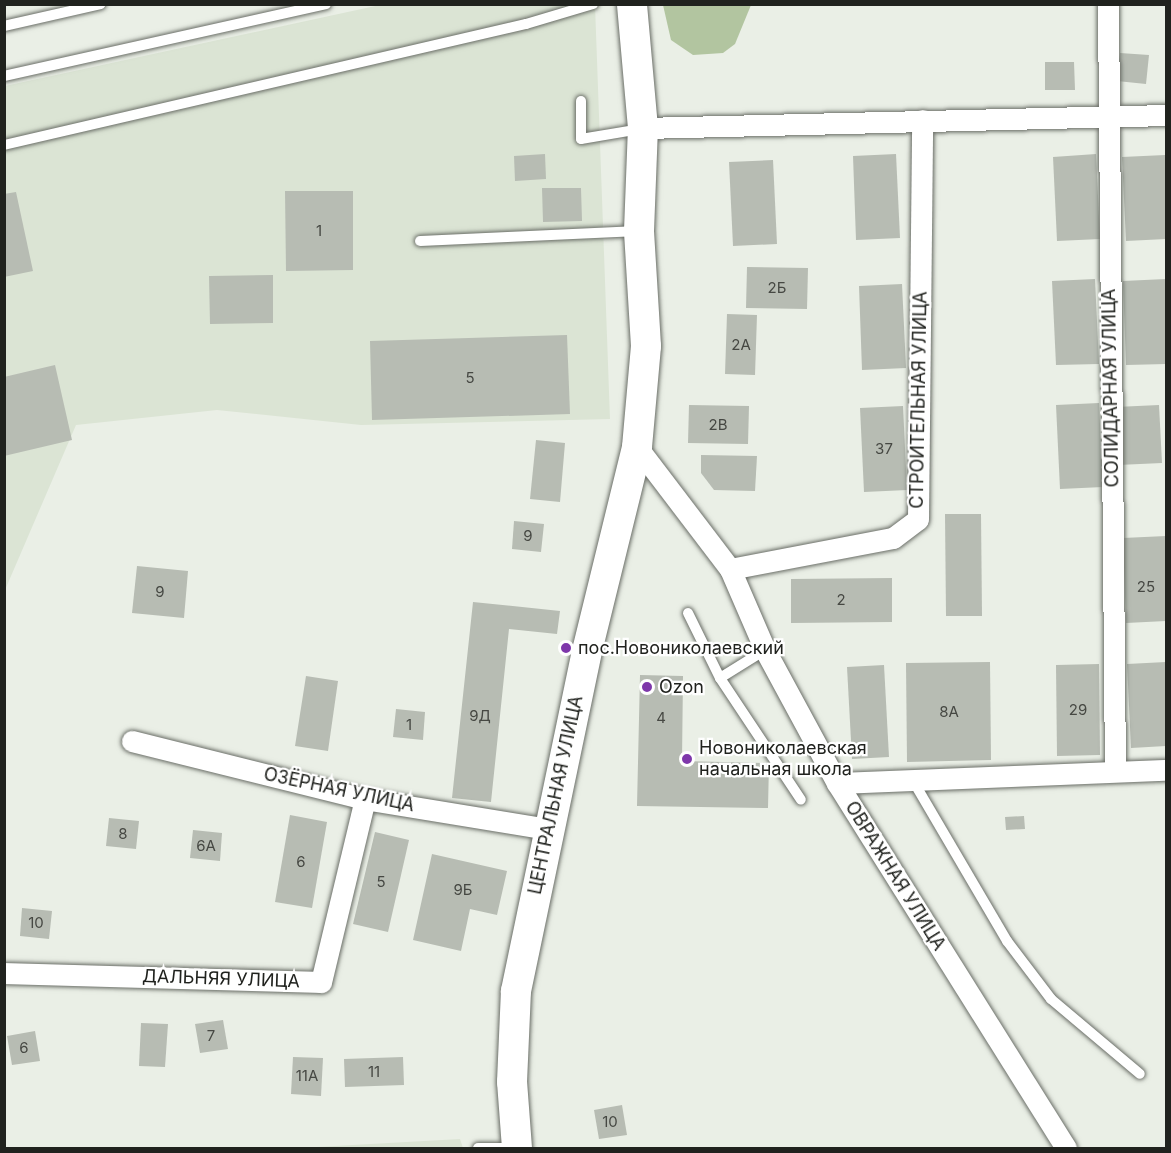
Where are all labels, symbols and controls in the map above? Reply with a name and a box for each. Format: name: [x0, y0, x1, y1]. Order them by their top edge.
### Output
house number: 1: [316, 222, 322, 240]
house number: 2Б: [768, 279, 786, 297]
street label: СОЛИДАРНАЯ УЛИЦА: [1098, 288, 1124, 488]
street label: СТРОИТЕЛЬНАЯ УЛИЦА: [906, 291, 932, 509]
house number: 2А: [731, 336, 751, 354]
house number: 5: [465, 369, 475, 387]
house number: 2В: [709, 416, 727, 434]
house number: 37: [875, 440, 893, 458]
house number: 9: [523, 527, 533, 545]
house number: 25: [1137, 578, 1155, 596]
house number: 9: [155, 583, 165, 601]
house number: 2: [836, 591, 846, 609]
place label: пос.Новониколаевский: [578, 637, 784, 659]
marker: пос.Новониколаевский: [559, 641, 573, 655]
place label: Ozon: [659, 676, 704, 698]
marker: Ozon: [640, 680, 654, 694]
street label: ЦЕНТРАЛЬНАЯ УЛИЦА: [524, 694, 588, 896]
house number: 29: [1069, 701, 1087, 719]
house number: 8А: [939, 703, 959, 721]
house number: 9Д: [469, 707, 491, 725]
house number: 4: [656, 709, 666, 727]
house number: 1: [406, 716, 412, 734]
place label: Новониколаевская начальная школа: [699, 738, 867, 780]
marker: Новониколаевская начальная школа: [680, 752, 694, 766]
street label: ОЗЁРНАЯ УЛИЦА: [262, 763, 416, 817]
street label: ОВРАЖНАЯ УЛИЦА: [840, 798, 950, 954]
house number: 8: [118, 825, 128, 843]
house number: 6А: [196, 837, 216, 855]
house number: 6: [296, 853, 306, 871]
house number: 5: [376, 873, 386, 891]
house number: 9Б: [454, 881, 472, 899]
house number: 10: [28, 914, 44, 932]
street label: ДАЛЬНЯЯ УЛИЦА: [142, 965, 300, 993]
house number: 7: [207, 1027, 215, 1045]
house number: 6: [19, 1039, 29, 1057]
house number: 11: [368, 1063, 380, 1081]
house number: 11А: [296, 1067, 318, 1085]
house number: 10: [602, 1113, 618, 1131]

